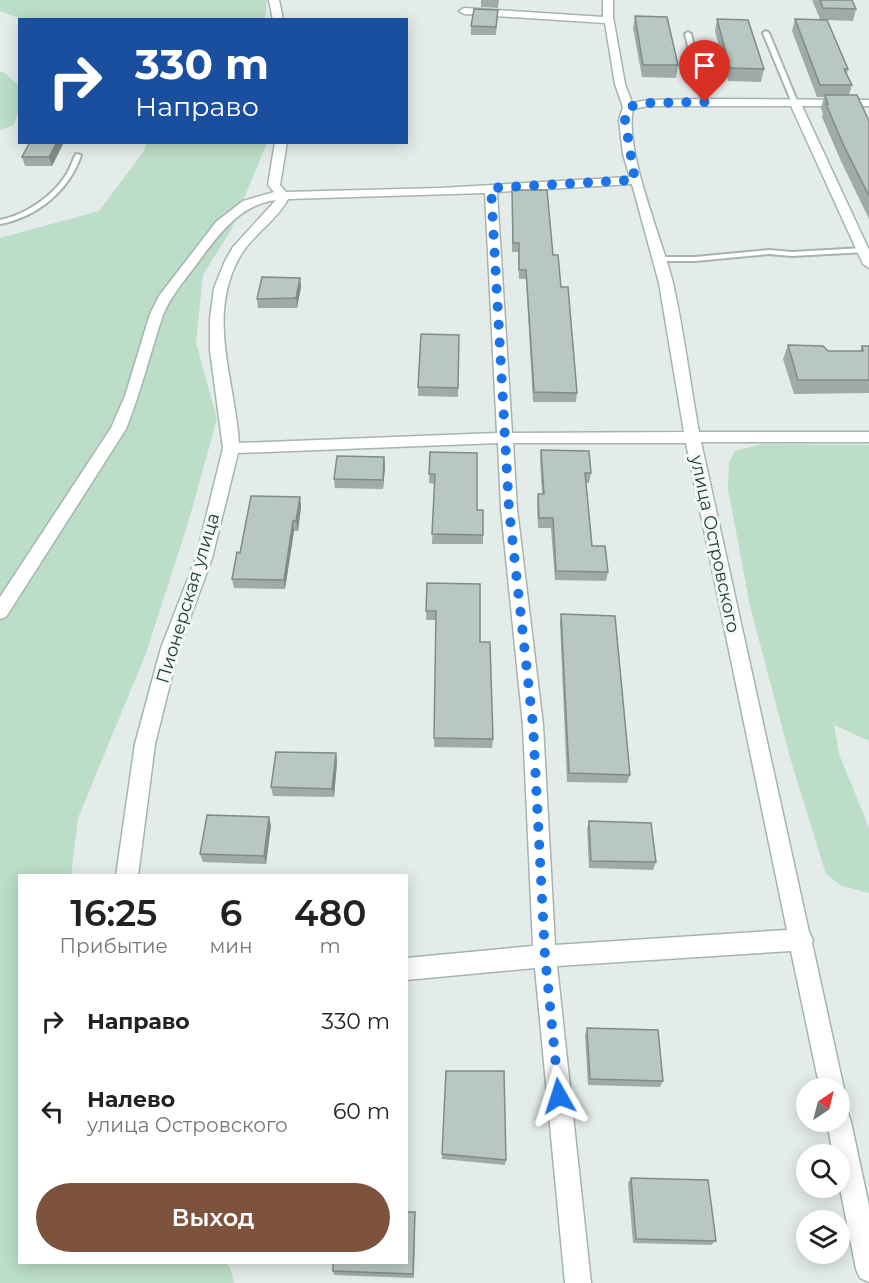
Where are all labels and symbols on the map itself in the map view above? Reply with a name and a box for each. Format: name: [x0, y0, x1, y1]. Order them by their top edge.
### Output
pin: [679, 40, 730, 102]
street label: улица Островского: [685, 452, 745, 635]
street label: Пионерская улица: [152, 510, 224, 686]
position arrow: [527, 1064, 591, 1128]
north arrow: [796, 1078, 850, 1132]

